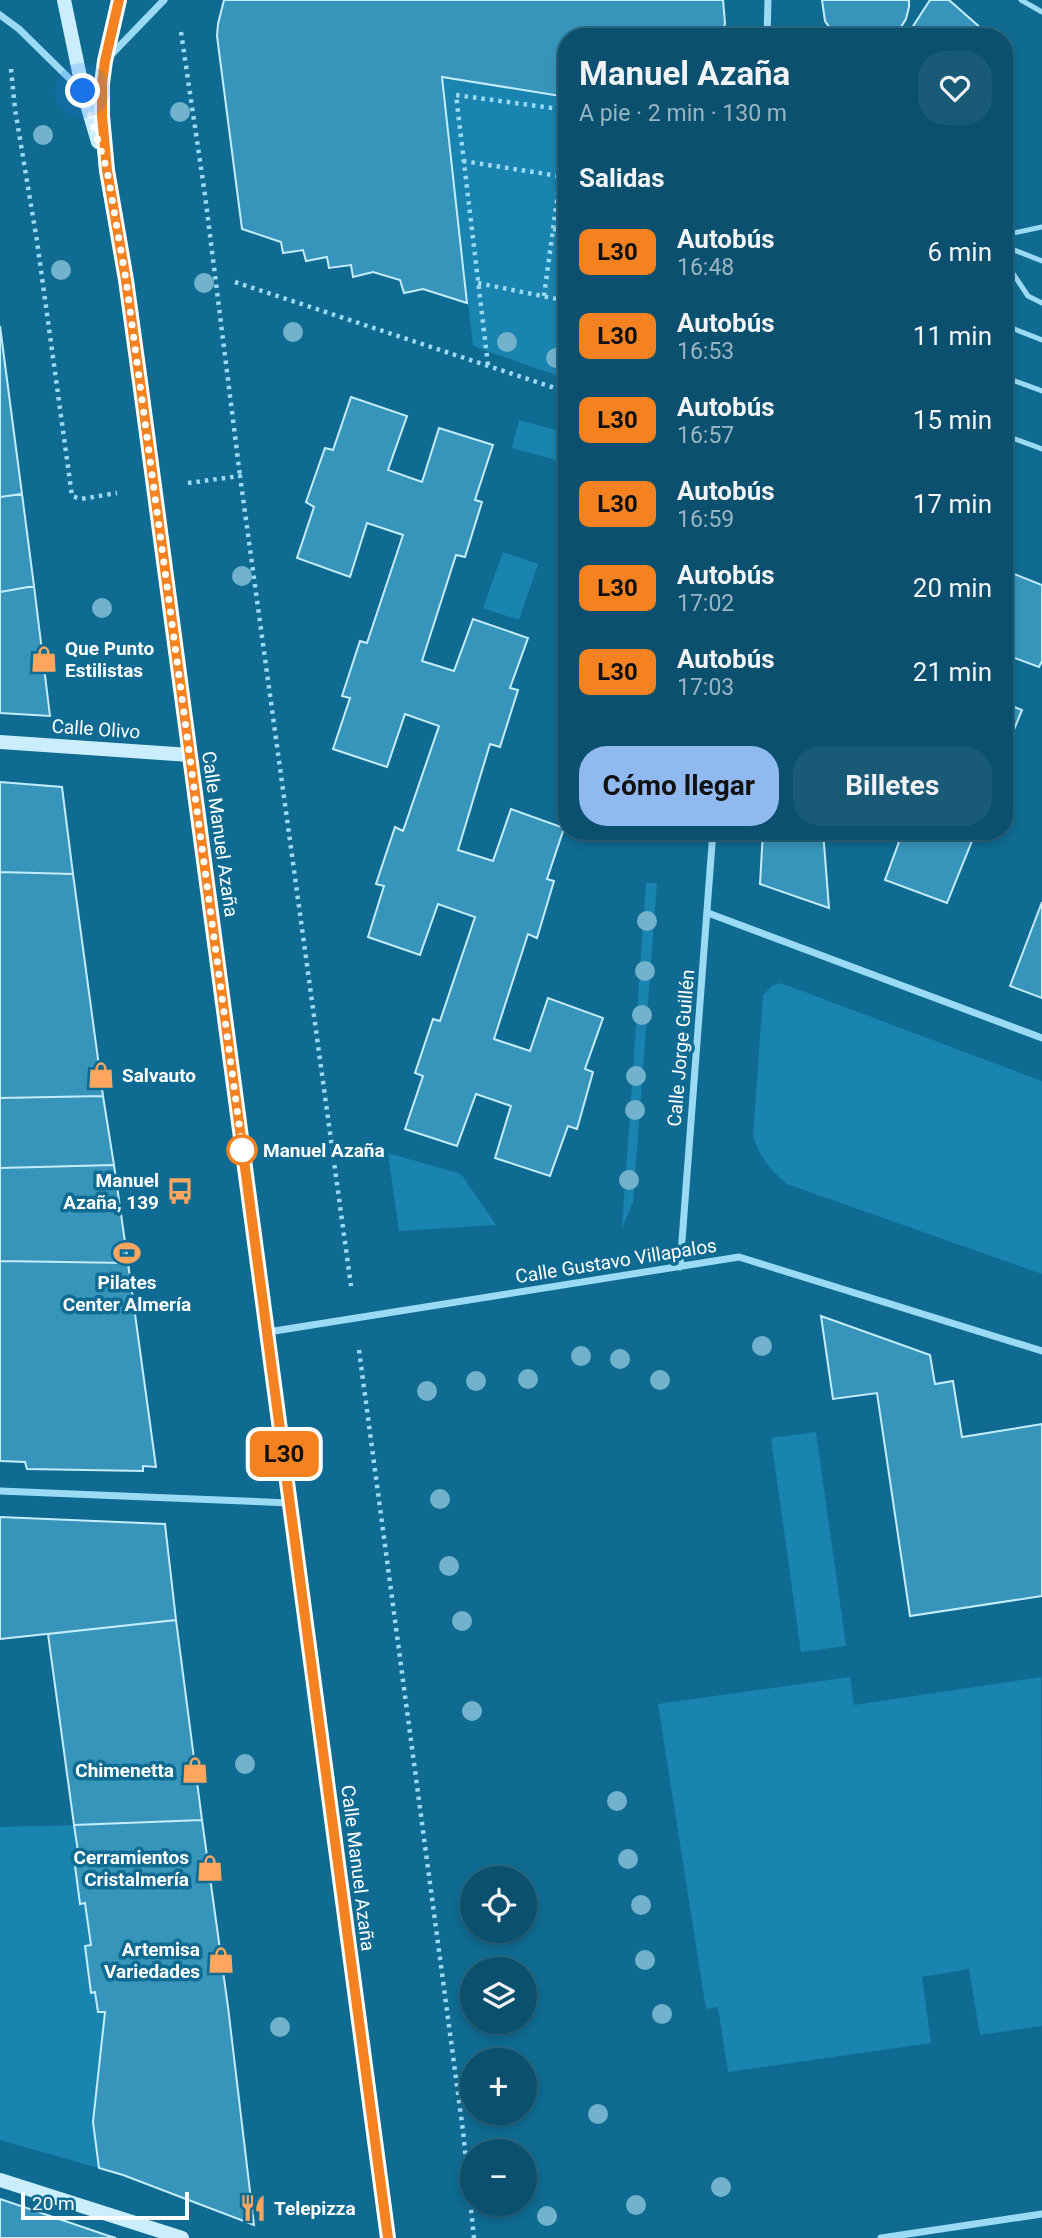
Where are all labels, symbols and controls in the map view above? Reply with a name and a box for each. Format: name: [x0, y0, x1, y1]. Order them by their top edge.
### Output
button: heart: [918, 51, 992, 125]
text: Manuel Azaña: [579, 54, 790, 93]
your location: [65, 73, 100, 108]
text: A pie · 2 min · 130 m: [579, 100, 787, 127]
text: Salidas: [579, 163, 665, 193]
text: Autobús: [677, 224, 775, 254]
text: 6 min: [927, 237, 992, 267]
text: L30: [597, 238, 638, 266]
text: 16:48: [677, 254, 734, 281]
text: Autobús: [677, 308, 775, 338]
text: 11 min: [913, 321, 992, 351]
text: L30: [597, 322, 638, 350]
text: 16:53: [677, 338, 734, 365]
text: Autobús: [677, 392, 775, 422]
text: 15 min: [913, 405, 992, 435]
text: L30: [597, 406, 638, 434]
text: 16:57: [677, 422, 734, 449]
text: Autobús: [677, 476, 775, 506]
text: 17 min: [913, 489, 992, 519]
text: L30: [597, 490, 638, 518]
text: 16:59: [677, 506, 734, 533]
text: Autobús: [677, 560, 775, 590]
text: 20 min: [913, 573, 992, 603]
text: L30: [597, 574, 638, 602]
text: 17:02: [677, 590, 734, 617]
place label: Que Punto Estilistas: [65, 637, 154, 682]
shop icon: Que Punto Estilistas: [29, 644, 59, 674]
text: Autobús: [677, 644, 775, 674]
text: 21 min: [913, 657, 992, 687]
text: L30: [597, 658, 638, 686]
text: 17:03: [677, 674, 734, 701]
street label: Calle Olivo: [51, 714, 141, 744]
button: Cómo llegar: [579, 746, 779, 826]
button: Billetes: [793, 746, 992, 826]
street label: Calle Manuel Azaña: [197, 750, 243, 918]
street label: Calle Jorge Guillén: [663, 968, 699, 1128]
shop icon: Salvauto: [86, 1060, 116, 1090]
place label: Salvauto: [122, 1064, 196, 1087]
marker: Manuel Azaña: [227, 1135, 257, 1165]
place label: Manuel Azaña: [263, 1139, 385, 1162]
place label: Manuel Azaña, 139: [63, 1169, 159, 1214]
bus stop icon: Manuel Azaña, 139: [165, 1176, 195, 1206]
street label: Calle Gustavo Villapalos: [514, 1234, 718, 1288]
sports icon: Pilates Center Almería: [112, 1238, 142, 1268]
place label: Pilates Center Almería: [63, 1271, 191, 1316]
line badge: L30: [244, 1431, 324, 1477]
text: L30: [264, 1440, 304, 1468]
shop icon: Chimenetta: [180, 1755, 210, 1785]
place label: Chimenetta: [75, 1759, 174, 1782]
street label: Calle Manuel Azaña: [336, 1784, 380, 1952]
place label: Cerramientos Cristalmería: [73, 1846, 189, 1891]
shop icon: Cerramientos Cristalmería: [195, 1853, 225, 1883]
map controls: [460, 1866, 537, 2216]
button: locate: [460, 1866, 537, 1943]
place label: Artemisa Variedades: [104, 1938, 200, 1983]
shop icon: Artemisa Variedades: [206, 1945, 236, 1975]
button: layers: [460, 1957, 537, 2034]
button: +: [460, 2048, 537, 2125]
button: −: [460, 2139, 537, 2216]
scale bar: [21, 2189, 189, 2221]
text: 20 m: [32, 2192, 75, 2215]
restaurant icon: Telepizza: [238, 2193, 268, 2223]
place label: Telepizza: [274, 2197, 356, 2220]

